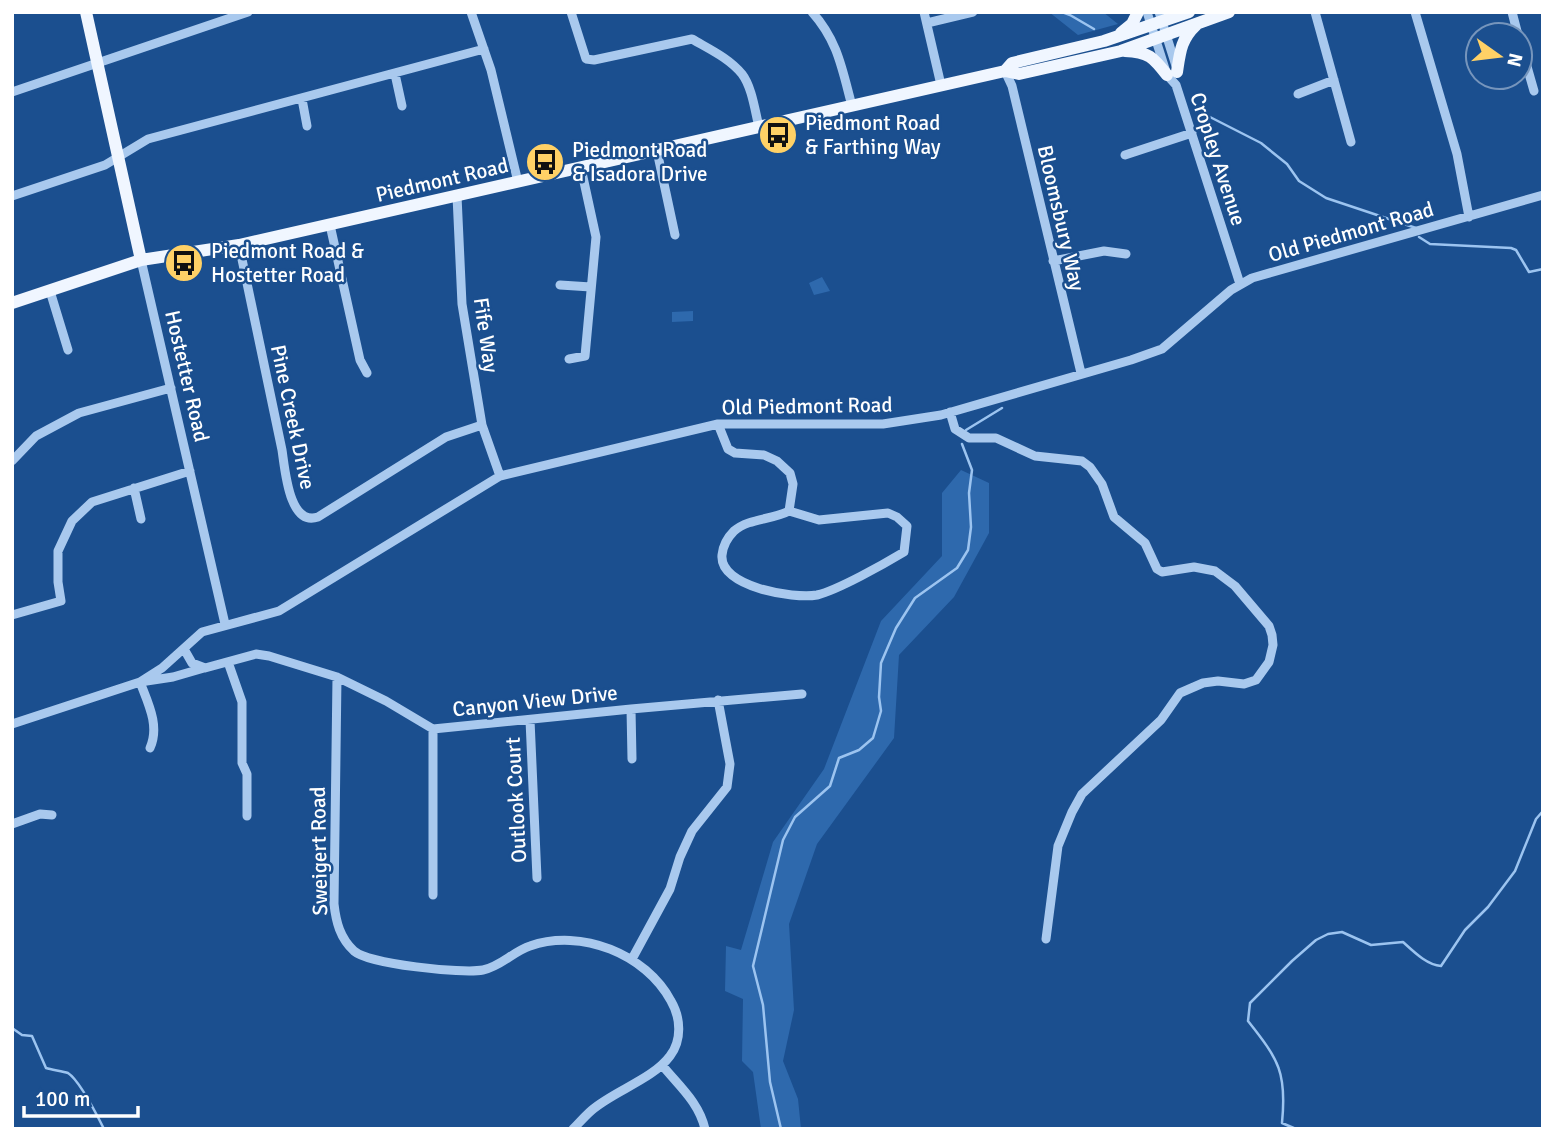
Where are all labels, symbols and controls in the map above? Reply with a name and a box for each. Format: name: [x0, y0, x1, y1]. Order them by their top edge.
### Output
north arrow: [1464, 21, 1534, 91]
text: N: [1501, 51, 1528, 69]
street label: Cropley Avenue: [1184, 89, 1252, 229]
place label: Piedmont Road & Farthing Way: [805, 110, 941, 160]
bus stop icon: Piedmont Road & Farthing Way: [757, 114, 799, 156]
place label: Piedmont Road & Isadora Drive: [572, 137, 707, 187]
bus stop icon: Piedmont Road & Isadora Drive: [524, 141, 566, 183]
street label: Bloomsbury Way: [1032, 142, 1090, 294]
street label: Piedmont Road: [373, 152, 511, 208]
street label: Old Piedmont Road: [1265, 196, 1437, 268]
place label: Piedmont Road & Hostetter Road: [211, 238, 364, 288]
bus stop icon: Piedmont Road & Hostetter Road: [163, 242, 205, 284]
street label: Fife Way: [468, 296, 504, 375]
street label: Hostetter Road: [159, 308, 215, 444]
street label: Pine Creek Drive: [265, 342, 321, 492]
street label: Old Piedmont Road: [721, 392, 893, 420]
street label: Canyon View Drive: [451, 679, 619, 723]
street label: Outlook Court: [500, 736, 532, 864]
street label: Sweigert Road: [305, 786, 333, 916]
scale bar: [24, 1074, 138, 1118]
text: 100 m: [35, 1086, 90, 1112]

